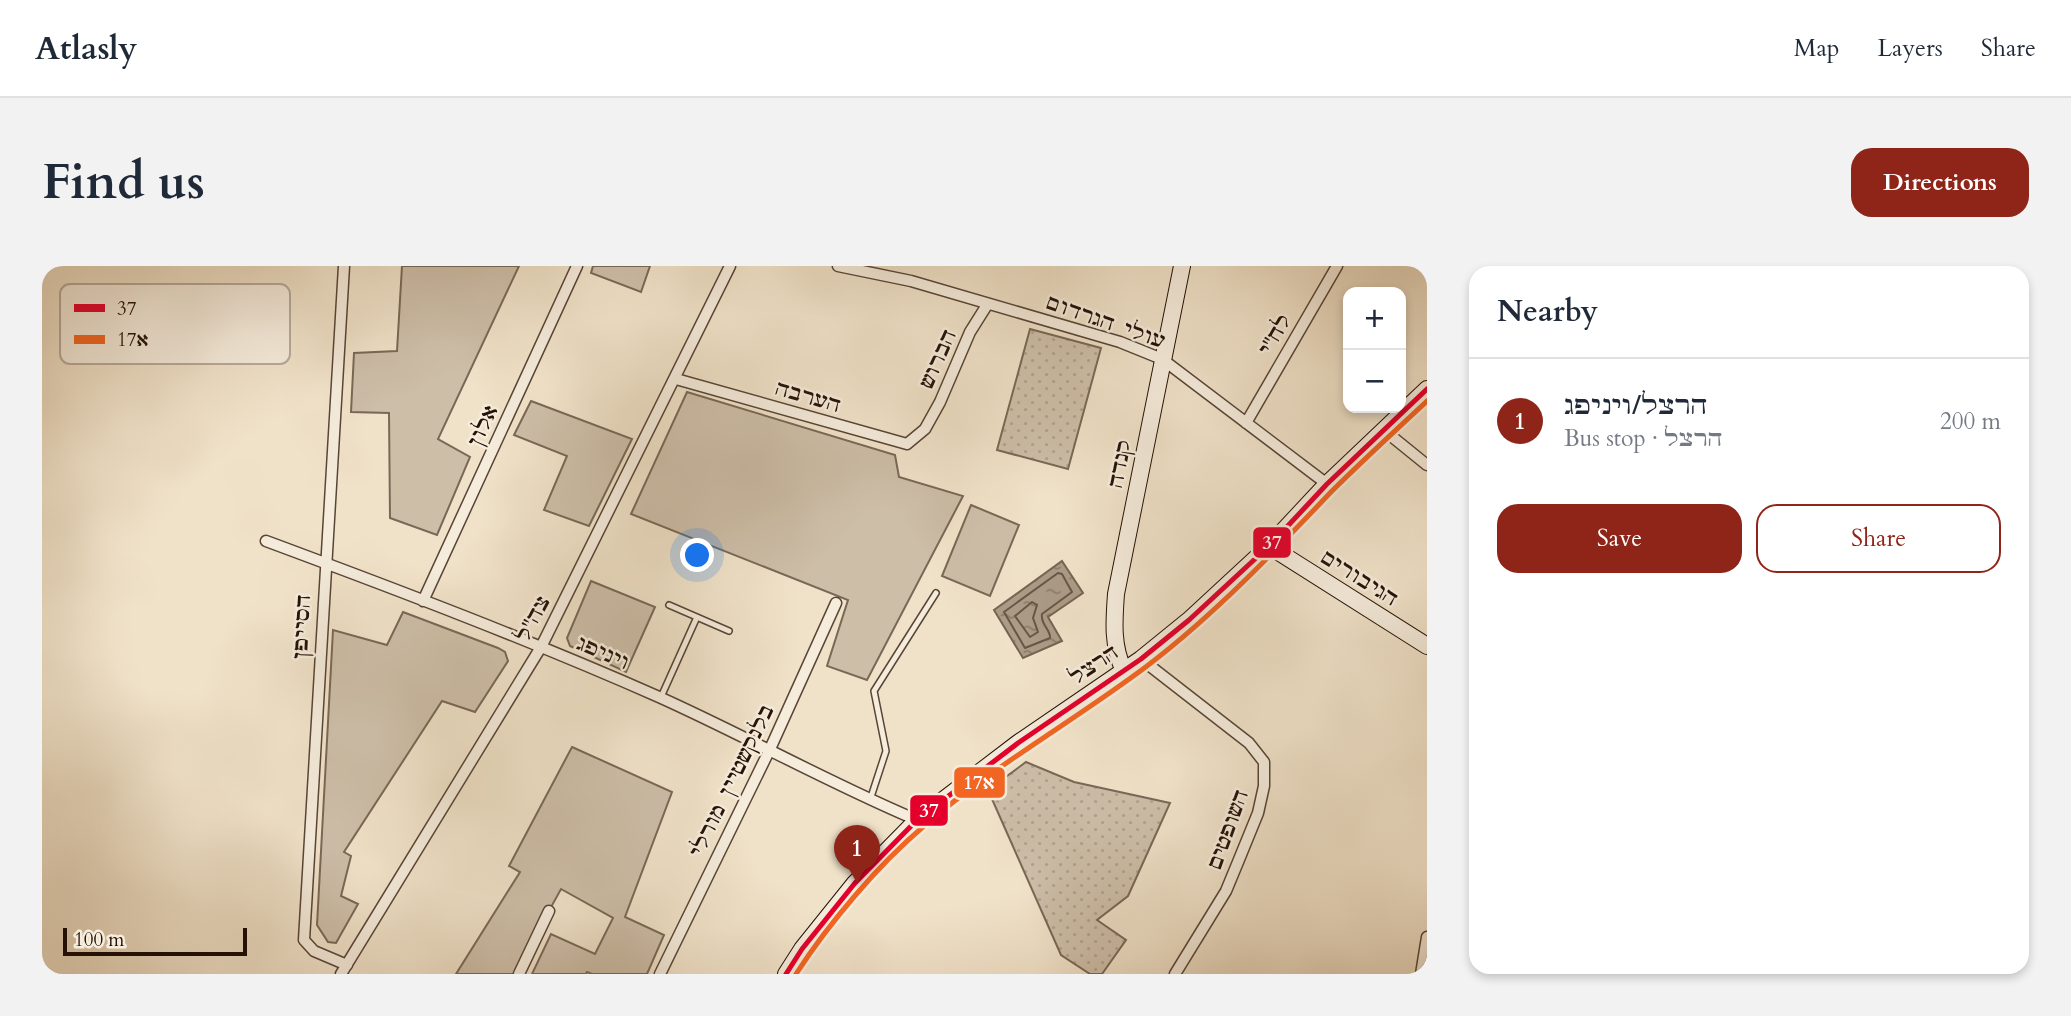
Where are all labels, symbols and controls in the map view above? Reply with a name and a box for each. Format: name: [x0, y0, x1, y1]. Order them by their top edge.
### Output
text: Atlasly: [35, 26, 137, 71]
text: Map: [1794, 32, 1840, 65]
text: Layers: [1878, 32, 1943, 65]
text: Share: [1981, 32, 2036, 65]
button: Directions: [1851, 148, 2029, 217]
text: Find us: [42, 149, 205, 216]
legend: [60, 284, 290, 364]
map controls: [1343, 287, 1406, 413]
button: +: [1343, 287, 1406, 350]
street label: עולי הגרדום: [1043, 288, 1169, 356]
text: Nearby: [1497, 291, 1598, 332]
text: 37: [117, 296, 137, 322]
street label: לח"י: [1252, 309, 1298, 361]
street label: הברוש: [912, 325, 964, 393]
text: 17א: [117, 327, 149, 353]
button: −: [1343, 350, 1406, 413]
street label: הערבה: [772, 374, 844, 420]
text: הרצל/ויניפג: [1564, 388, 1707, 423]
street label: אלון: [461, 400, 505, 452]
text: 1: [1514, 406, 1526, 437]
text: 200 m: [1940, 406, 2001, 437]
text: Bus stop · הרצל: [1564, 423, 1722, 454]
street label: קנדה: [1101, 438, 1139, 490]
button: Save: [1497, 504, 1742, 573]
button: Share: [1756, 504, 2001, 573]
line badge: 37: [1252, 526, 1292, 559]
text: 37: [1262, 530, 1282, 556]
your location: [680, 538, 714, 572]
street label: הגיבורים: [1315, 543, 1403, 613]
street label: צה"ל: [509, 591, 557, 647]
street label: הסייפן: [286, 594, 318, 660]
street label: ויניפג: [572, 629, 634, 677]
street label: הרצל: [1064, 638, 1124, 692]
street label: בלנקשטיין מורלי: [682, 700, 782, 862]
line badge: 17א: [953, 766, 1006, 799]
text: 17א: [963, 770, 995, 796]
street label: השופטים: [1200, 786, 1256, 874]
line badge: 37: [909, 794, 949, 827]
text: 37: [919, 798, 939, 824]
pin: 1: [834, 825, 880, 883]
scale bar: [63, 925, 247, 957]
text: 100 m: [74, 927, 124, 953]

